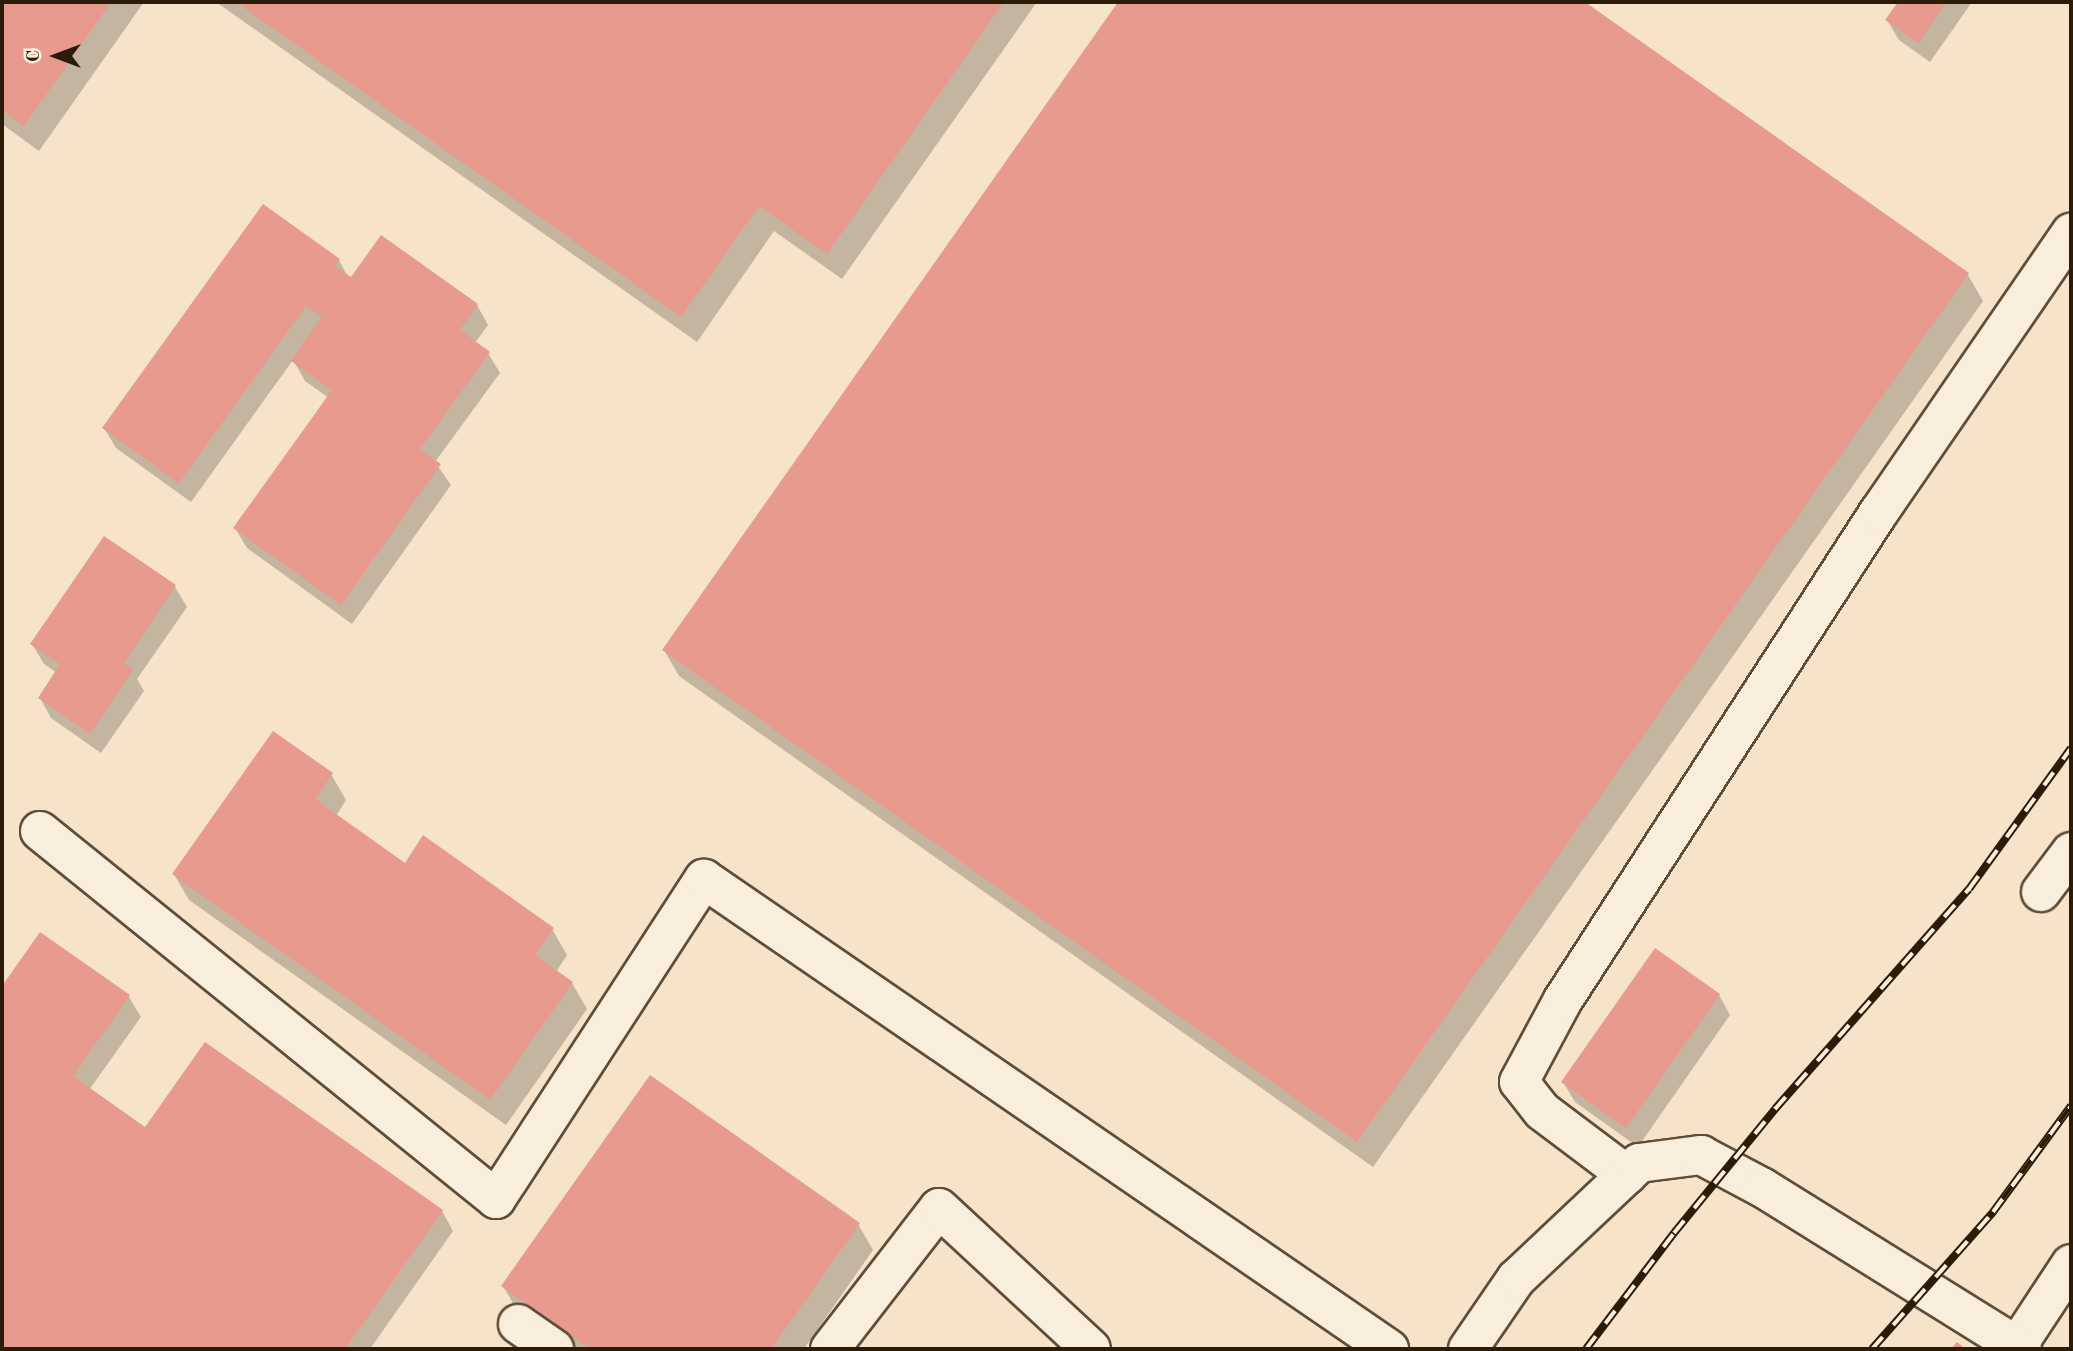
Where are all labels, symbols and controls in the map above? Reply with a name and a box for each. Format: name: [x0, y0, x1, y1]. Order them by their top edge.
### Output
north arrow: [21, 21, 91, 91]
text: С: [25, 50, 44, 62]

